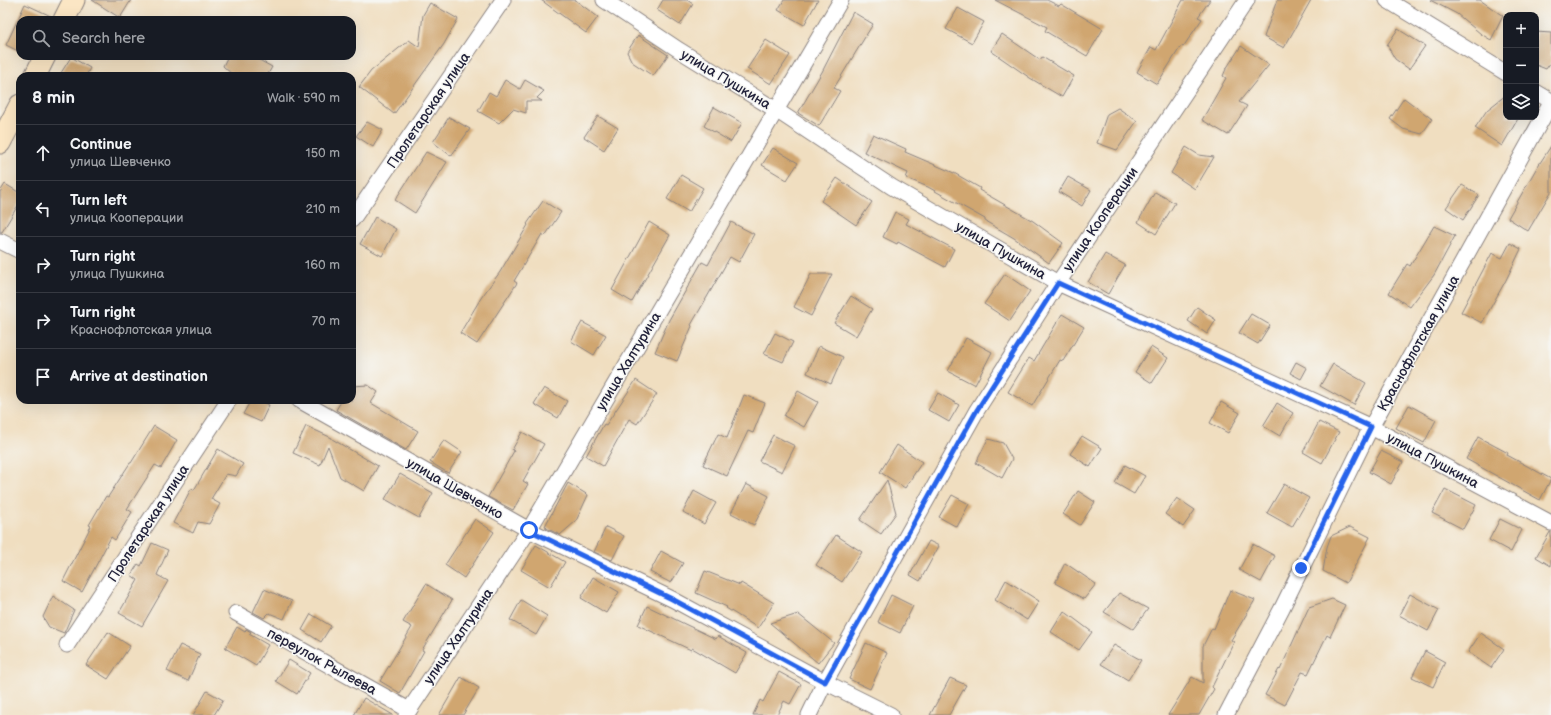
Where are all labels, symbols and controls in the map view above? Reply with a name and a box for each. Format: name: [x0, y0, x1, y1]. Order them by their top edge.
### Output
map controls: [1503, 12, 1539, 120]
button: +: [1503, 12, 1539, 48]
search box: [16, 16, 356, 60]
icon: search: [30, 27, 52, 49]
text: Search here: [62, 29, 145, 48]
street label: улица Пушкина: [678, 46, 774, 113]
street label: Пролетарская улица: [383, 48, 474, 172]
button: −: [1503, 48, 1539, 84]
button: layers: [1503, 84, 1539, 120]
text: 8 min: [32, 88, 75, 108]
text: Walk · 590 m: [267, 90, 340, 106]
text: Continue: [70, 135, 132, 154]
icon: ahead: [32, 142, 54, 164]
text: 150 m: [306, 145, 340, 161]
text: улица Шевченко: [70, 154, 171, 170]
street label: улица Кооперации: [1059, 164, 1142, 275]
text: Turn left: [70, 191, 127, 210]
icon: left: [32, 198, 54, 220]
text: 210 m: [306, 201, 340, 217]
text: улица Кооперации: [70, 210, 183, 226]
street label: улица Пушкина: [952, 218, 1050, 284]
text: Turn right: [70, 247, 135, 266]
icon: right: [32, 254, 54, 276]
text: 160 m: [305, 257, 340, 273]
text: улица Пушкина: [70, 266, 164, 282]
street label: Краснофлотская улица: [1374, 272, 1463, 414]
text: Turn right: [70, 303, 135, 322]
street label: улица Халтурина: [592, 308, 665, 414]
icon: right: [32, 310, 54, 332]
text: 70 m: [312, 313, 340, 329]
text: Краснофлотская улица: [70, 322, 212, 338]
icon: arrive: [32, 366, 54, 388]
text: Arrive at destination: [70, 367, 208, 386]
street label: улица Пушкина: [1384, 429, 1482, 492]
street label: улица Шевченко: [403, 454, 506, 523]
street label: Пролетарская улица: [104, 461, 193, 585]
route start: [520, 521, 538, 539]
route end: [1292, 559, 1310, 577]
street label: улица Халтурина: [420, 584, 497, 687]
street label: переулок Рылеева: [264, 624, 380, 699]

